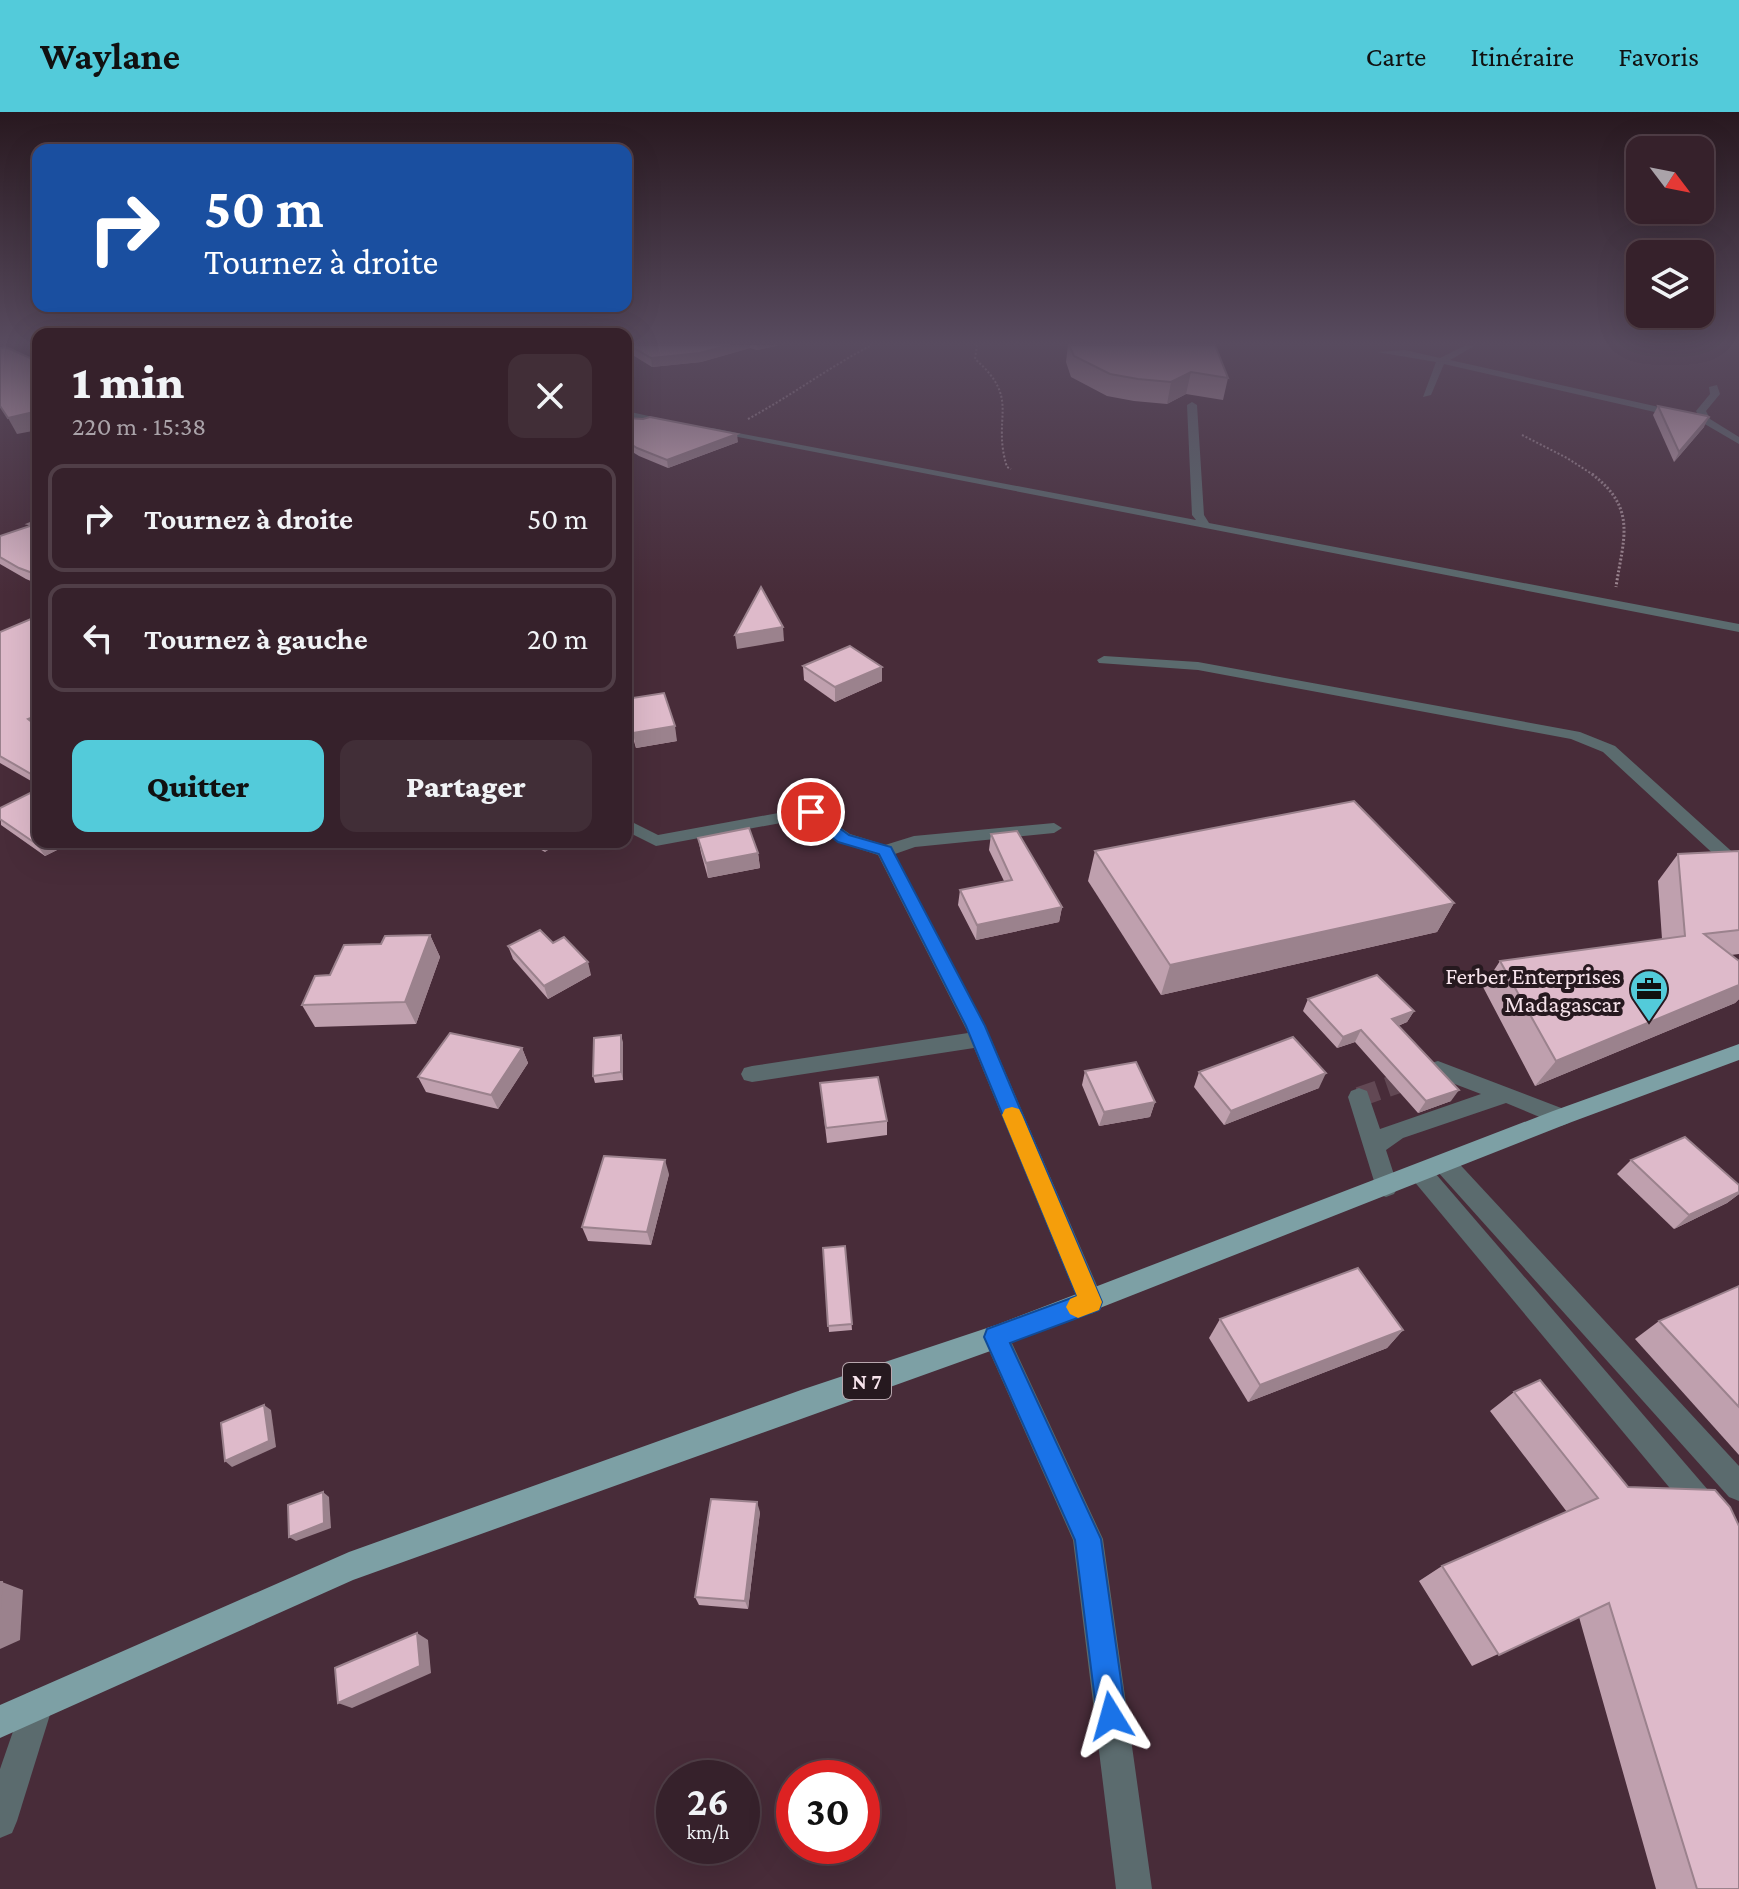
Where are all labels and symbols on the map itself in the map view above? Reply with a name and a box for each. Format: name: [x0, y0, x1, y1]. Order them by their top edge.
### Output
north arrow: [1626, 136, 1714, 224]
pin: [777, 778, 845, 846]
place label: Ferber Enterprises Madagascar: [1445, 962, 1621, 1017]
office icon: Ferber Enterprises Madagascar: [1628, 968, 1670, 1023]
road number: N 7: [843, 1363, 891, 1399]
position arrow: [1069, 1674, 1153, 1758]
speed limit sign: 30: [776, 1760, 880, 1864]

